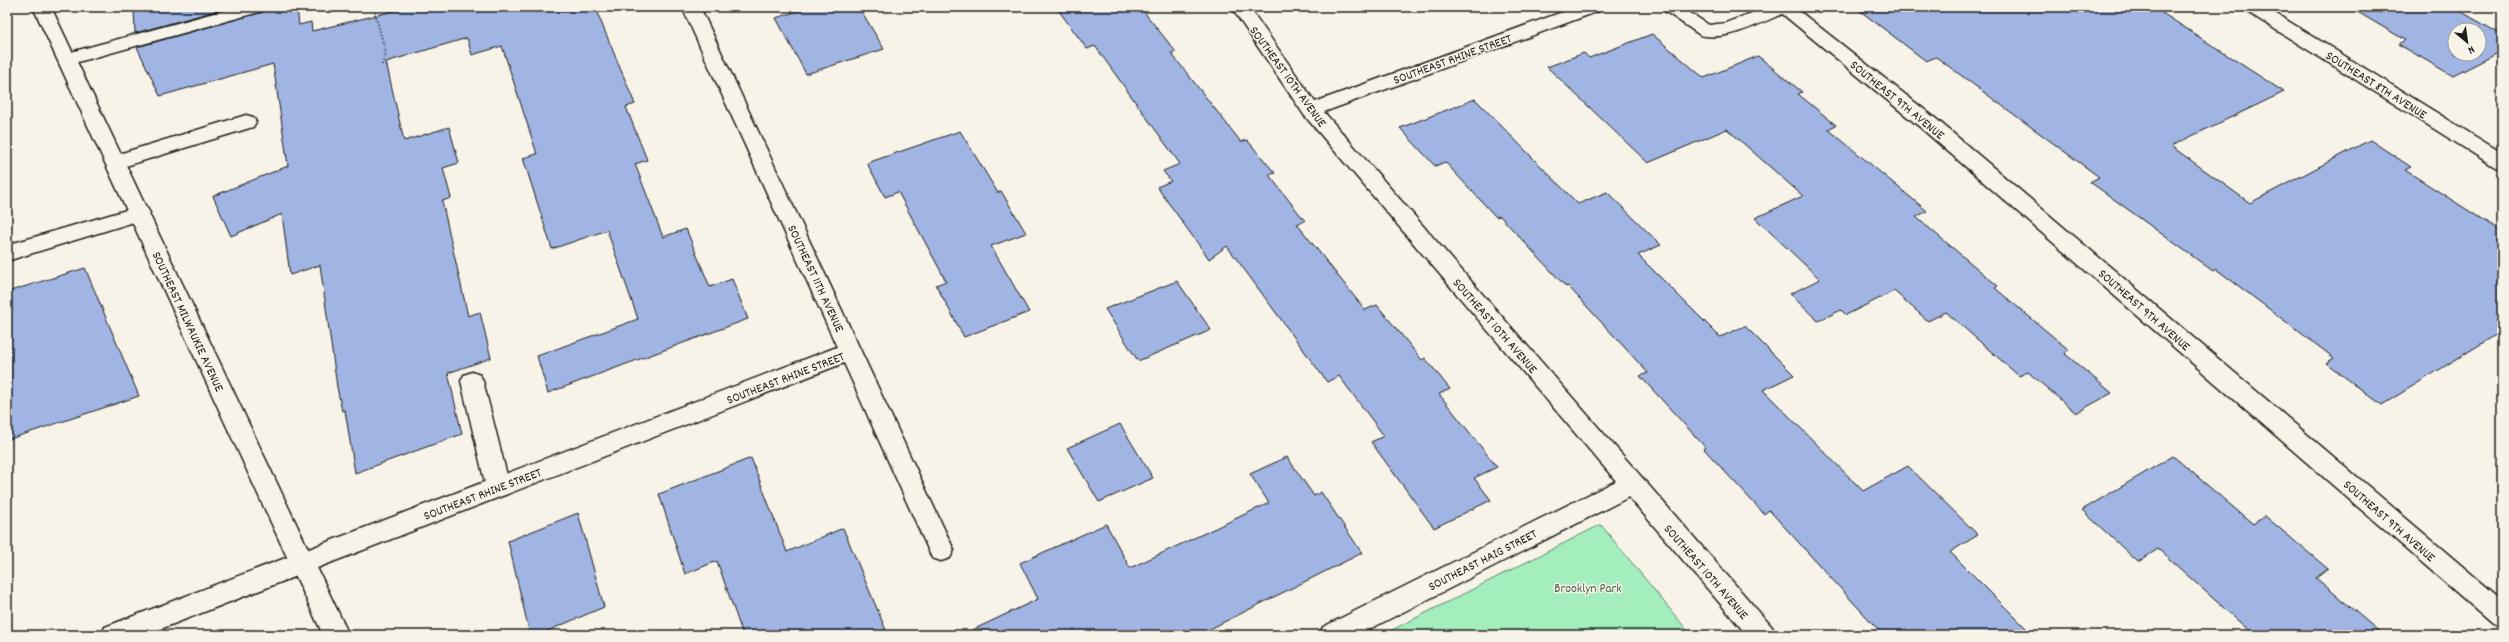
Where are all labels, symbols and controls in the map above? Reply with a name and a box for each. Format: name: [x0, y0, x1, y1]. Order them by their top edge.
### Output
north arrow: [2447, 22, 2487, 62]
street label: SOUTHEAST 10TH AVENUE: [1244, 23, 1330, 132]
street label: SOUTHEAST RHINE STREET: [1391, 30, 1515, 91]
text: N: [2464, 41, 2477, 58]
street label: SOUTHEAST 8TH AVENUE: [2321, 47, 2430, 125]
street label: SOUTHEAST 9TH AVENUE: [1845, 57, 1948, 145]
street label: SOUTHEAST 11TH AVENUE: [781, 222, 848, 336]
street label: SOUTHEAST MILWAUKIE AVENUE: [146, 249, 228, 395]
street label: SOUTHEAST 9TH AVENUE: [2093, 265, 2194, 356]
street label: SOUTHEAST 10TH AVENUE: [1447, 275, 1541, 379]
street label: SOUTHEAST RHINE STREET: [724, 348, 848, 411]
street label: SOUTHEAST RHINE STREET: [421, 464, 545, 527]
street label: SOUTHEAST 9TH AVENUE: [2338, 476, 2439, 567]
street label: SOUTHEAST 10TH AVENUE: [1658, 521, 1752, 625]
street label: SOUTHEAST HAIG STREET: [1425, 526, 1541, 597]
park label: Brooklyn Park: [1554, 580, 1622, 599]

